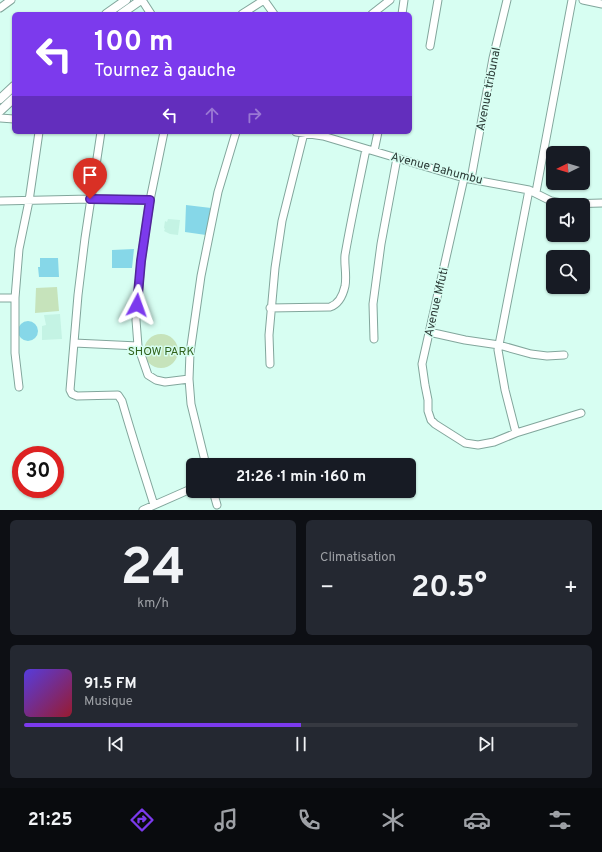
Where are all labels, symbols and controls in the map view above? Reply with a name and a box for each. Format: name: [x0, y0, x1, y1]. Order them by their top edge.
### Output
text: 100 m: [94, 25, 174, 61]
icon: left: [28, 28, 80, 80]
street label: Avenue tribunal: [473, 46, 505, 132]
text: Tournez à gauche: [94, 60, 236, 83]
icon: left: [159, 104, 181, 126]
icon: ahead: [201, 104, 223, 126]
icon: right: [243, 104, 265, 126]
north arrow: [546, 146, 590, 190]
map controls: [546, 146, 590, 294]
street label: Avenue Bahumbu: [389, 149, 484, 189]
pin: [73, 158, 107, 199]
icon: arrive: [79, 164, 101, 186]
button: sound: [546, 198, 590, 242]
button: search: [546, 250, 590, 294]
street label: Avenue Mfuti: [421, 266, 453, 338]
position arrow: [116, 284, 158, 326]
park label: SHOW PARK: [128, 344, 194, 360]
speed limit sign: 30: [12, 446, 64, 498]
text: 21:26 · 1 min · 160 m: [236, 468, 366, 487]
text: 24: [120, 537, 186, 603]
text: Climatisation: [320, 550, 396, 566]
text: 20.5°: [411, 570, 487, 607]
text: −: [320, 575, 334, 602]
text: +: [564, 575, 578, 602]
text: km/h: [137, 596, 169, 612]
text: 91.5 FM: [84, 675, 137, 694]
text: Musique: [84, 694, 133, 710]
icon: previous: [105, 733, 127, 755]
icon: pause: [290, 733, 312, 755]
icon: next: [475, 733, 497, 755]
icon: directions: [128, 806, 156, 834]
icon: music: [212, 806, 240, 834]
icon: phone: [295, 806, 323, 834]
icon: climate: [379, 806, 407, 834]
icon: car: [463, 806, 491, 834]
icon: filters: [546, 806, 574, 834]
text: 21:25: [28, 809, 72, 832]

